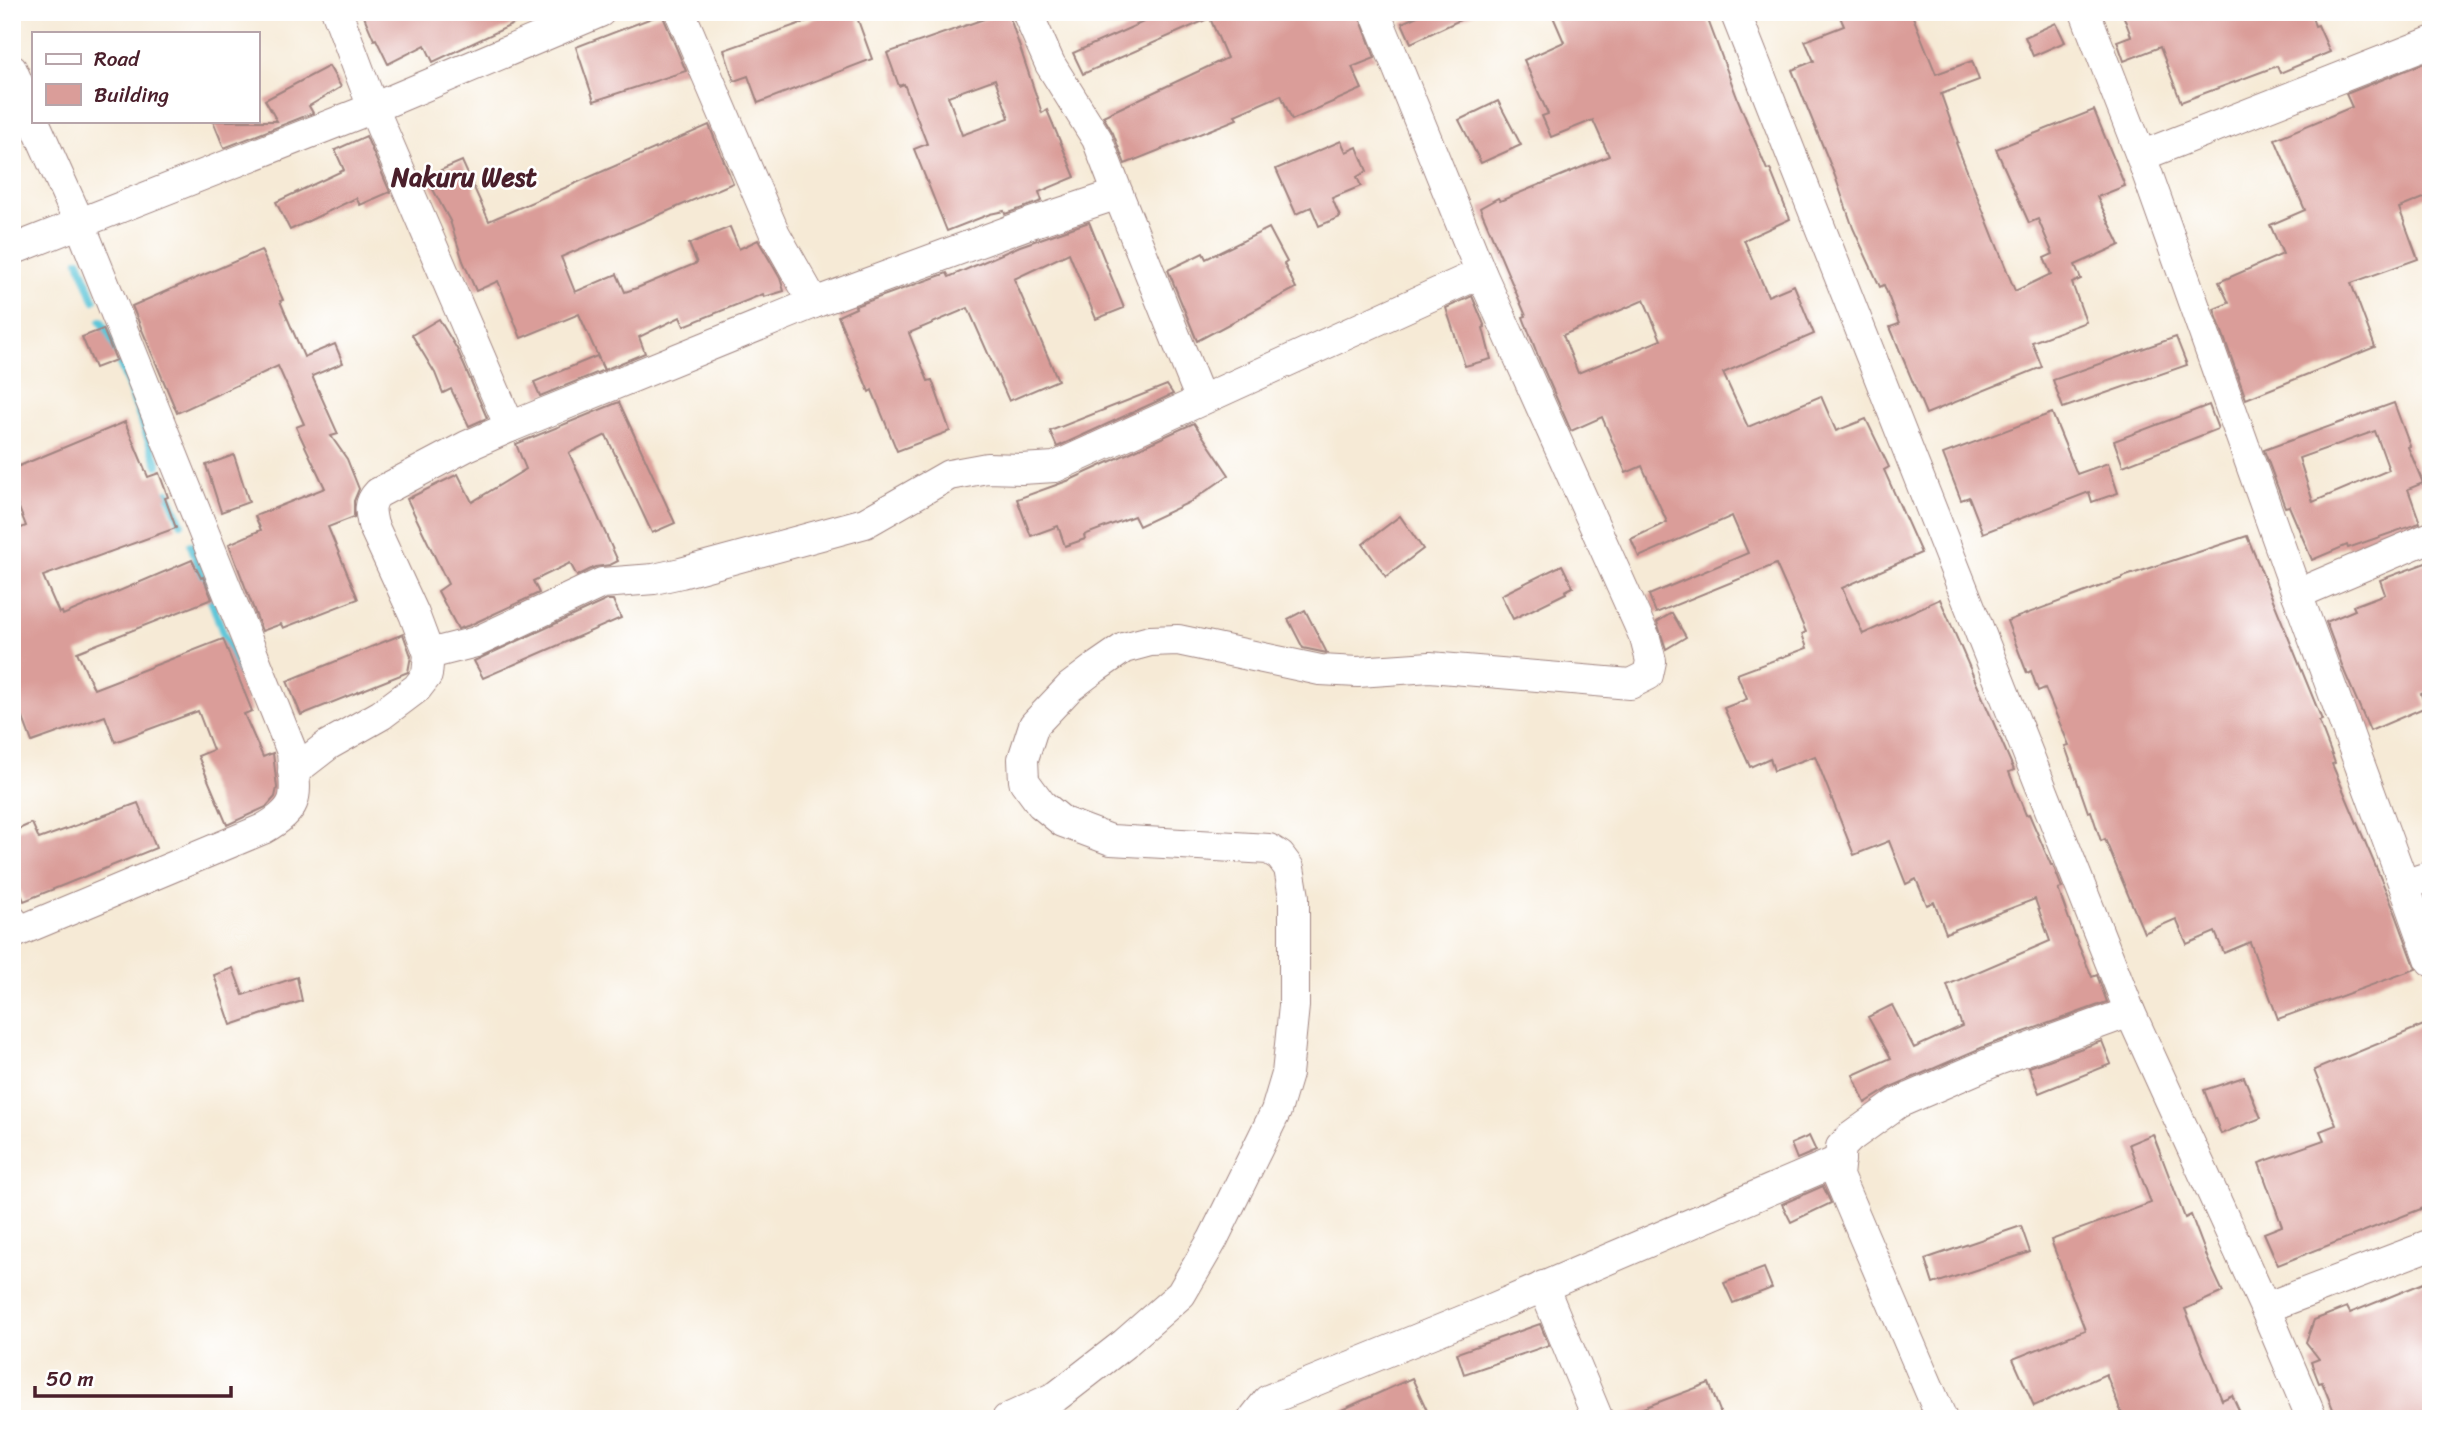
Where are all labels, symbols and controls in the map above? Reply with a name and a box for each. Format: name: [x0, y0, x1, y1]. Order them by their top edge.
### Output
legend: [32, 32, 259, 122]
text: Road: [94, 40, 141, 78]
text: Building: [94, 76, 170, 114]
district label: Nakuru West: [390, 154, 537, 200]
scale bar: [35, 1354, 231, 1398]
text: 50 m: [46, 1360, 94, 1398]

